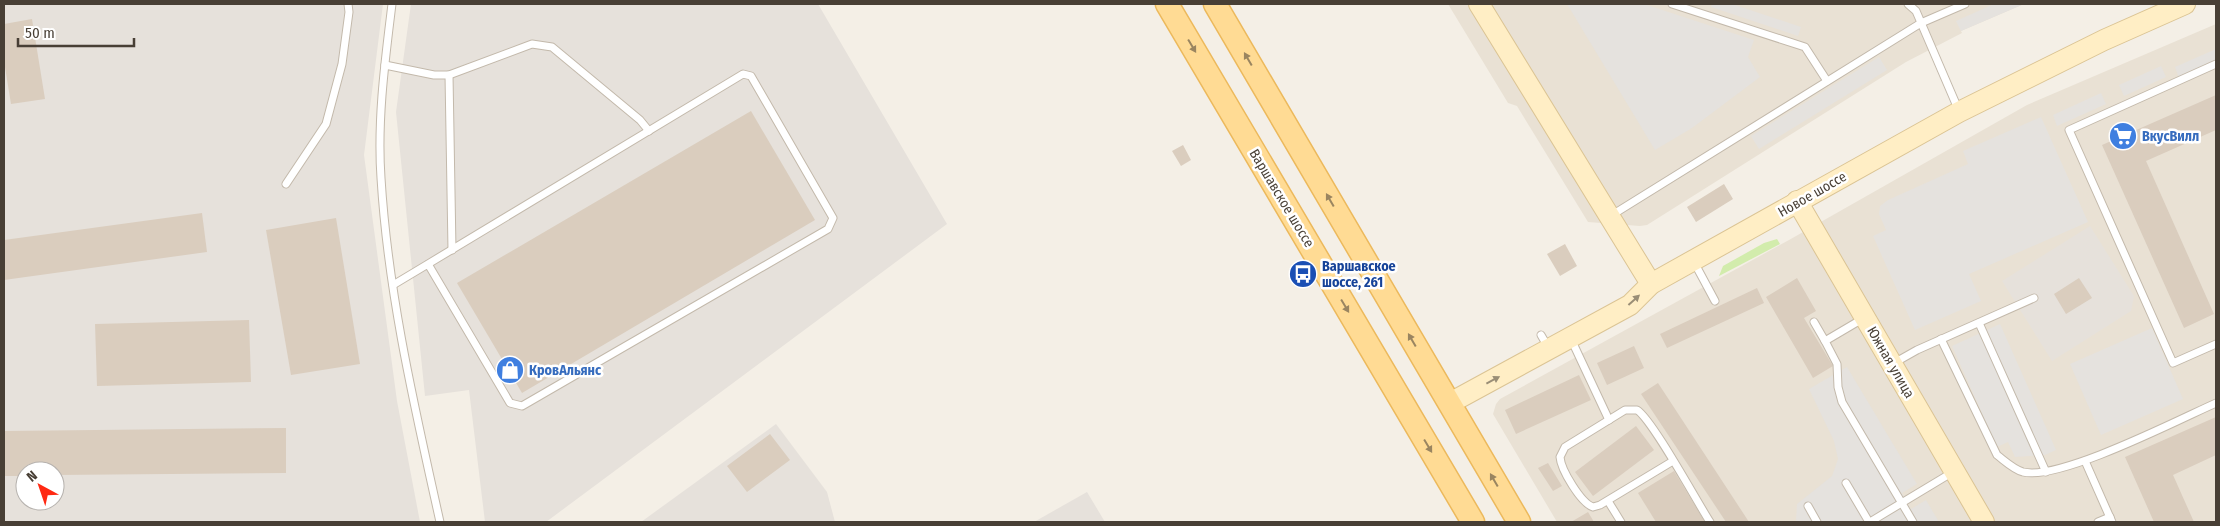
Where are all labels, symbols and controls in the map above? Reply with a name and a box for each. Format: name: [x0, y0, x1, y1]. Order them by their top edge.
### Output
scale bar: [18, 15, 134, 47]
text: 50 m: [25, 24, 55, 42]
one-way arrow: [1188, 38, 1196, 53]
one-way arrow: [1243, 53, 1252, 66]
supermarket icon: ВкусВилл: [2108, 121, 2138, 151]
place label: ВкусВилл: [2142, 128, 2199, 145]
street label: Варшавское шоссе: [1246, 146, 1318, 251]
street label: Новое шоссе: [1775, 168, 1850, 221]
one-way arrow: [1326, 192, 1334, 207]
place label: Варшавское шоссе, 261: [1322, 258, 1396, 291]
bus stop icon: Варшавское шоссе, 261: [1288, 259, 1318, 289]
one-way arrow: [1628, 295, 1640, 306]
one-way arrow: [1341, 299, 1350, 312]
street label: Южная улица: [1863, 323, 1918, 401]
one-way arrow: [1408, 333, 1417, 346]
shop icon: КровАльянс: [495, 355, 525, 385]
place label: КровАльянс: [529, 362, 602, 379]
one-way arrow: [1485, 376, 1500, 384]
one-way arrow: [1423, 439, 1432, 452]
north arrow: [15, 461, 65, 511]
text: N: [23, 467, 41, 486]
one-way arrow: [1490, 473, 1499, 487]

